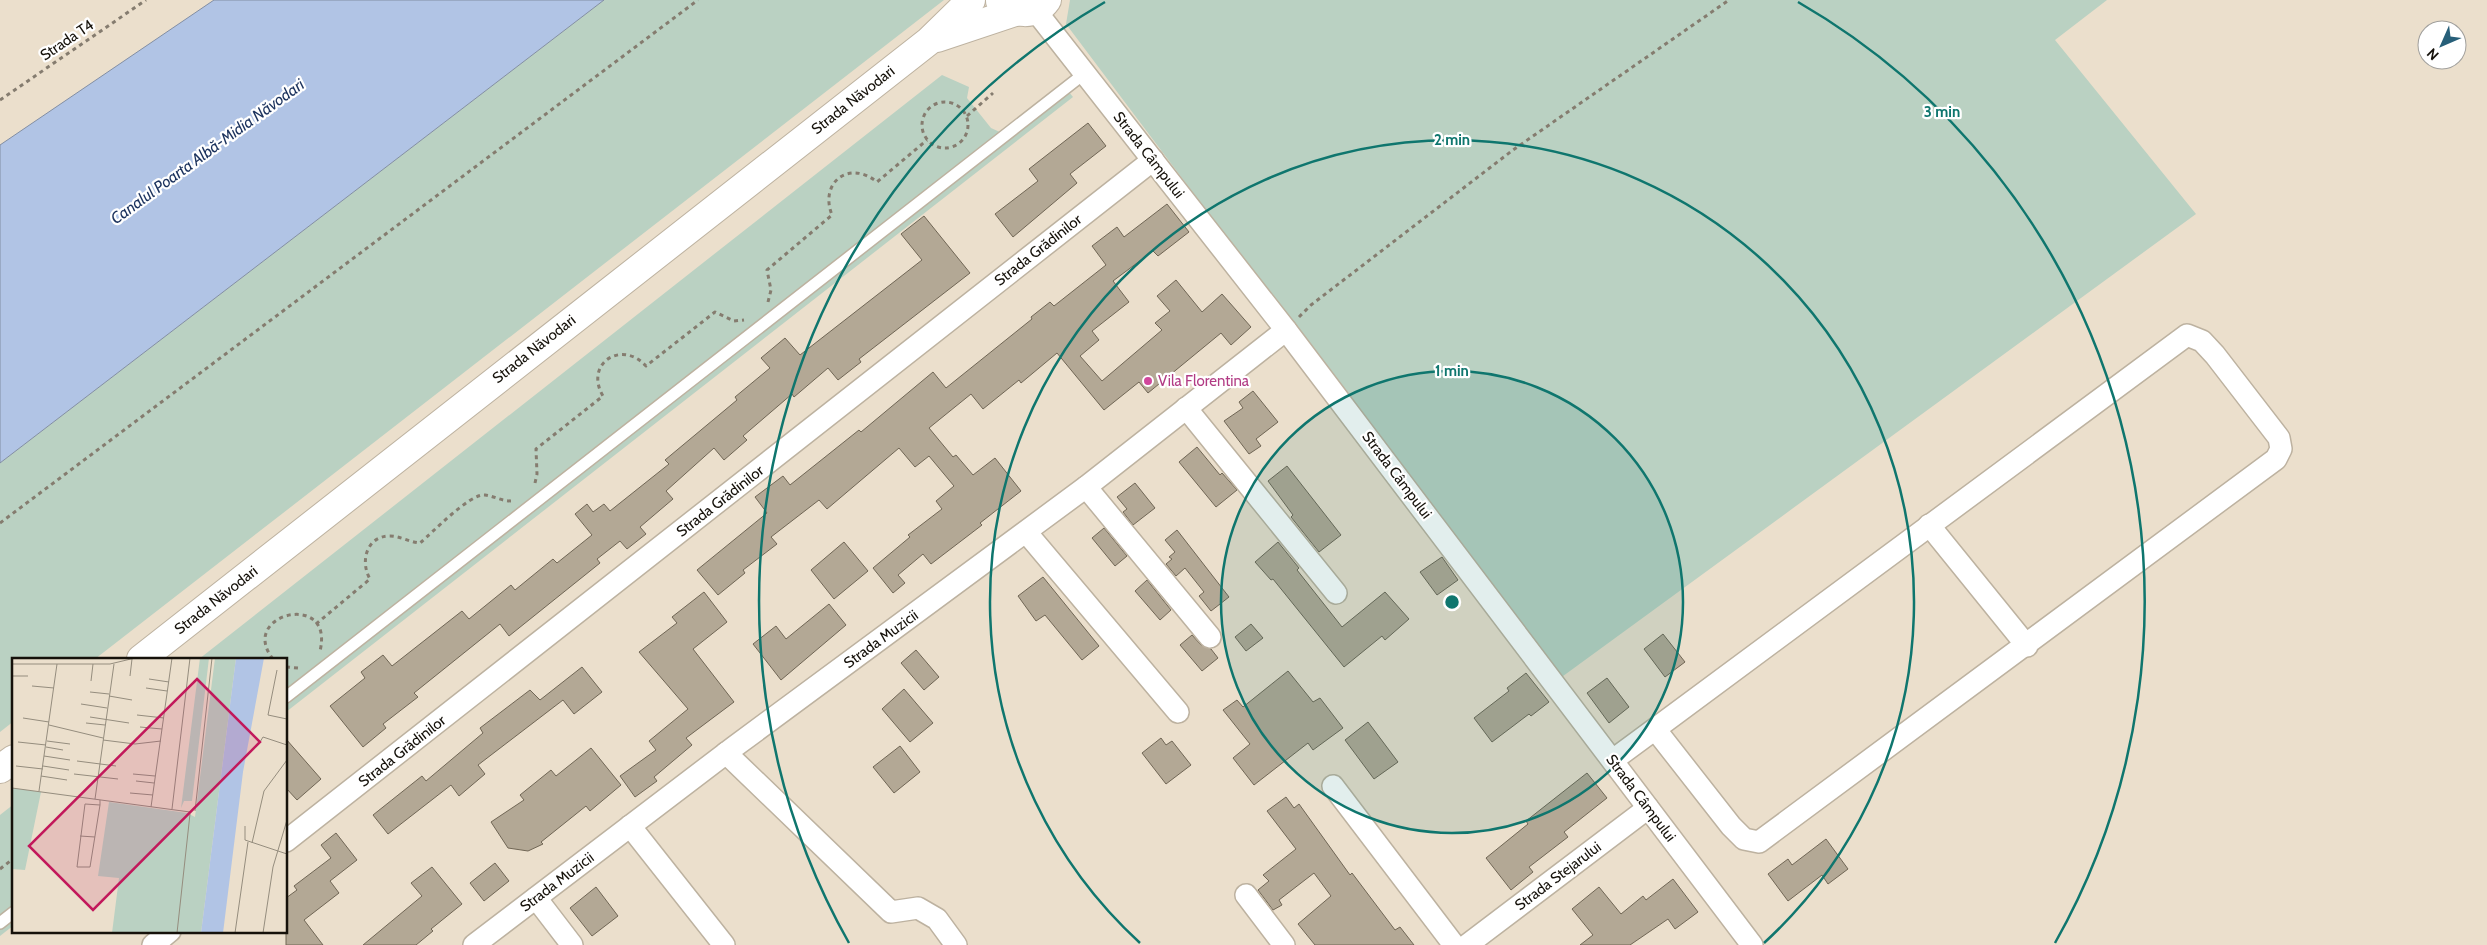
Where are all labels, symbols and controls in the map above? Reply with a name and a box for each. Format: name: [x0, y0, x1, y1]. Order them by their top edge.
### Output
street label: Strada T4: [37, 15, 97, 64]
north arrow: [2417, 20, 2467, 70]
text: N: [2423, 44, 2443, 64]
street label: Strada Năvodari: [808, 62, 898, 138]
water label: Canalul Poarta Albă-Midia Năvodari: [107, 74, 308, 228]
text: 3 min: [1924, 103, 1960, 121]
street label: Strada Câmpului: [1110, 108, 1188, 202]
text: 2 min: [1434, 131, 1470, 149]
street label: Strada Grădinilor: [991, 210, 1085, 290]
street label: Strada Năvodari: [489, 311, 579, 387]
text: 1 min: [1435, 362, 1469, 380]
place label: Vila Florentina: [1158, 372, 1250, 390]
marker: Vila Florentina: [1142, 375, 1154, 387]
street label: Strada Câmpului: [1358, 428, 1436, 522]
street label: Strada Grădinilor: [673, 461, 767, 541]
street label: Strada Năvodari: [171, 562, 261, 638]
centre of rings: [1443, 593, 1461, 611]
street label: Strada Muzicii: [840, 606, 922, 672]
inset map: [12, 658, 288, 932]
street label: Strada Grădinilor: [355, 711, 449, 791]
street label: Strada Câmpului: [1602, 751, 1680, 845]
street label: Strada Stejarului: [1511, 838, 1605, 914]
street label: Strada Muzicii: [517, 848, 597, 916]

